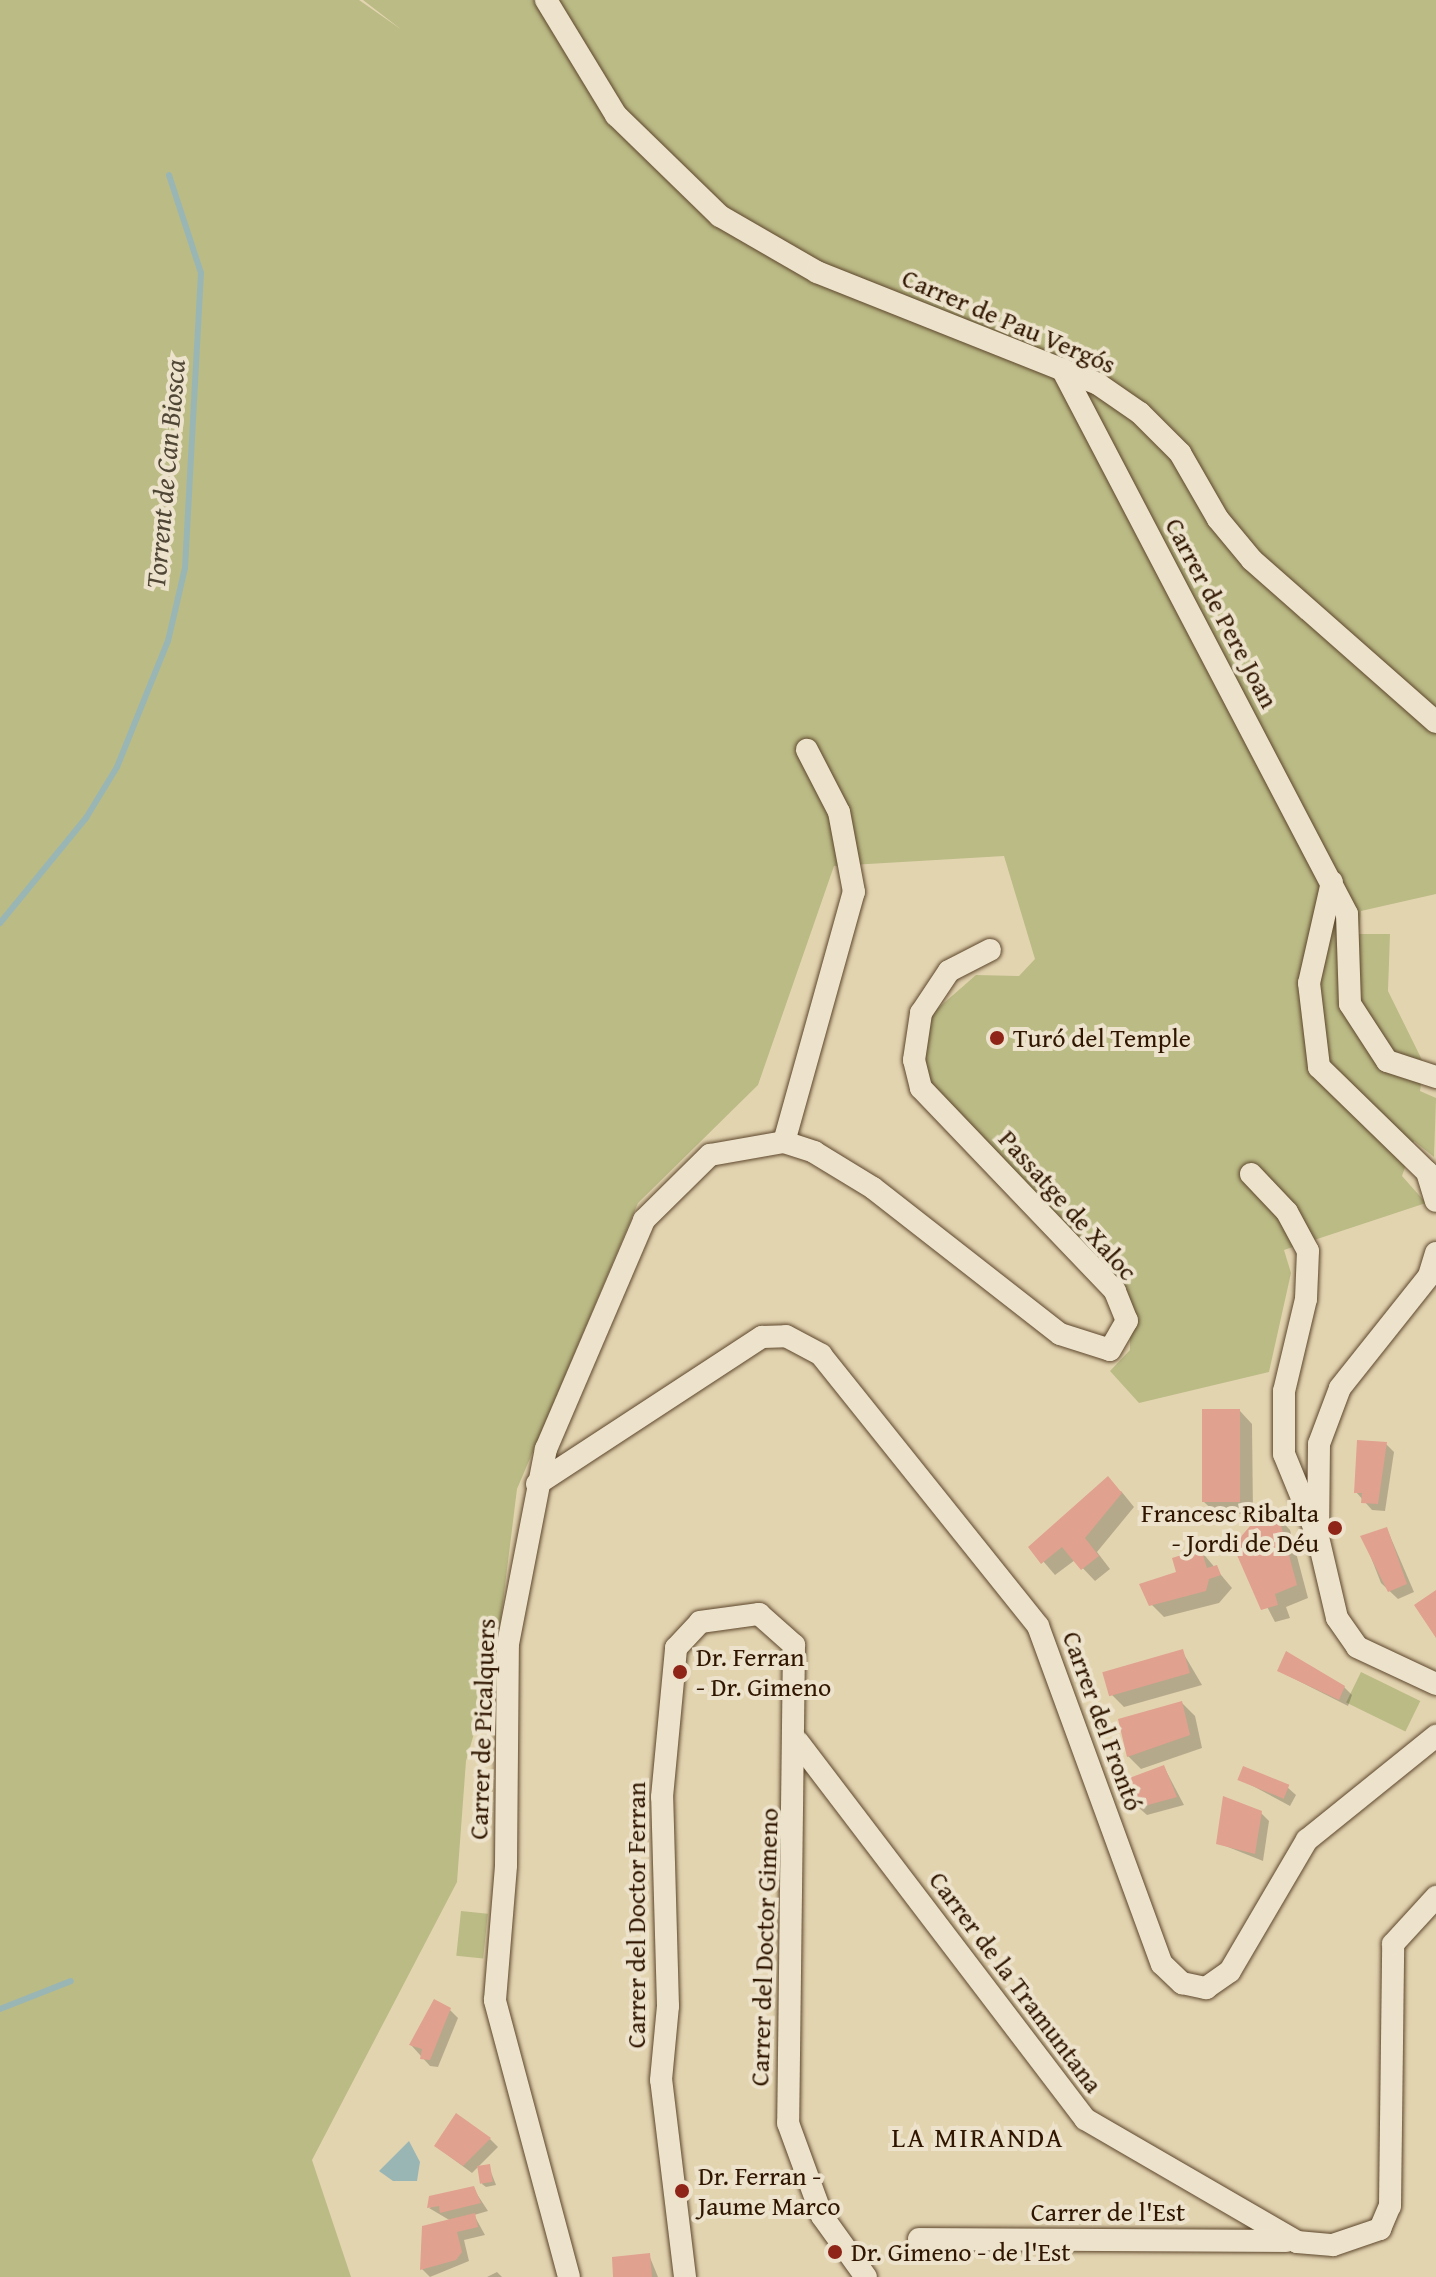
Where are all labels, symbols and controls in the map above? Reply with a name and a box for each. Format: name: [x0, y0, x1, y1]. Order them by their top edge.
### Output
street label: Carrer de Pau Vergós: [898, 262, 1120, 380]
water label: Torrent de Can Biosca: [138, 358, 192, 590]
street label: Carrer de Pere Joan: [1159, 513, 1285, 713]
place label: Turó del Temple: [1013, 1022, 1191, 1054]
marker: Turó del Temple: [988, 1029, 1006, 1047]
street label: Passatge de Xaloc: [992, 1123, 1144, 1287]
place label: Francesc Ribalta - Jordi de Déu: [1141, 1497, 1319, 1558]
marker: Francesc Ribalta - Jordi de Déu: [1326, 1519, 1344, 1537]
street label: Carrer de Picalquers: [463, 1618, 501, 1840]
street label: Carrer del Frontó: [1056, 1627, 1150, 1815]
place label: Dr. Ferran - Dr. Gimeno: [696, 1641, 831, 1702]
marker: Dr. Ferran - Dr. Gimeno: [671, 1663, 689, 1681]
street label: Carrer del Doctor Ferran: [620, 1782, 652, 2048]
street label: Carrer del Doctor Gimeno: [744, 1807, 784, 2087]
street label: Carrer de la Tramuntana: [923, 1865, 1109, 2099]
district label: LA MIRANDA: [892, 2120, 1064, 2154]
place label: Dr. Ferran - Jaume Marco: [698, 2160, 840, 2222]
marker: Dr. Ferran - Jaume Marco: [673, 2182, 691, 2200]
street label: Carrer de l'Est: [1031, 2196, 1185, 2228]
place label: Dr. Gimeno - de l'Est: [851, 2236, 1070, 2268]
marker: Dr. Gimeno - de l'Est: [826, 2243, 844, 2261]

